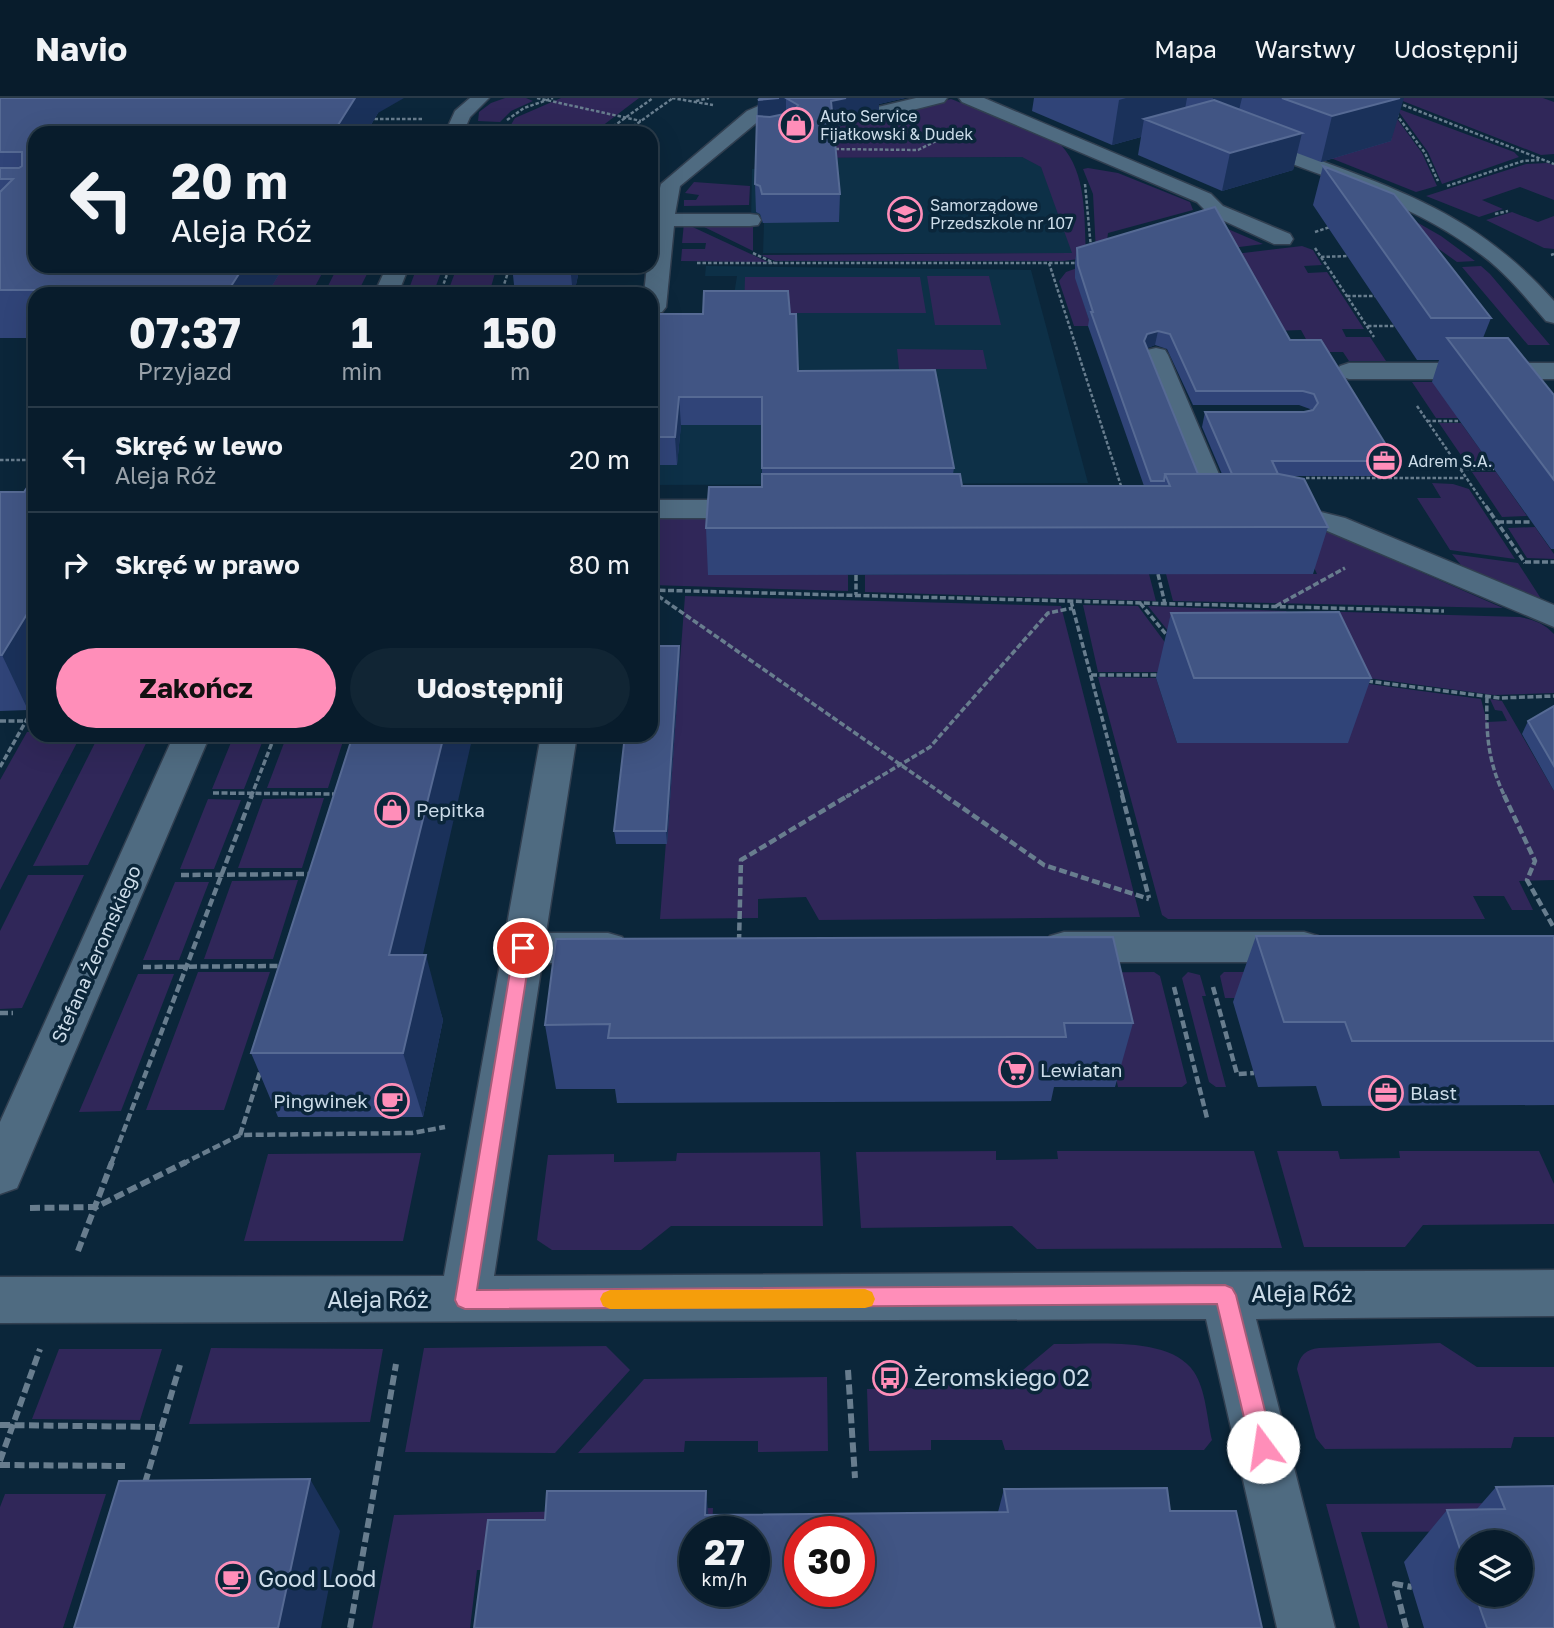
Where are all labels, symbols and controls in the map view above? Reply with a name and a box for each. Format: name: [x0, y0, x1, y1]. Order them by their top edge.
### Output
text: Navio: [35, 29, 127, 68]
text: Mapa: [1154, 34, 1217, 63]
text: Warstwy: [1255, 34, 1356, 63]
text: Udostępnij: [1394, 34, 1519, 63]
shop icon: Auto Service Fijałkowski & Dudek: [777, 106, 815, 144]
place label: Auto Service Fijałkowski & Dudek: [820, 106, 973, 144]
text: 20 m: [171, 151, 288, 210]
icon: left: [56, 154, 147, 245]
school or university icon: Samorządowe Przedszkole nr 107: [886, 195, 924, 233]
place label: Samorządowe Przedszkole nr 107: [930, 195, 1074, 233]
text: Aleja Róż: [171, 211, 312, 249]
text: 07:37: [129, 307, 241, 357]
text: 1: [351, 307, 373, 357]
text: 150: [483, 307, 557, 357]
text: Przyjazd: [138, 357, 232, 385]
text: min: [341, 357, 382, 385]
text: m: [510, 357, 530, 385]
text: Skręć w lewo: [115, 430, 283, 461]
icon: left: [56, 441, 94, 479]
office icon: Adrem S.A.: [1365, 442, 1403, 480]
text: 20 m: [569, 444, 630, 475]
place label: Adrem S.A.: [1408, 451, 1493, 471]
text: Aleja Róż: [115, 461, 216, 489]
icon: right: [56, 546, 94, 584]
text: Skręć w prawo: [115, 549, 300, 580]
text: 80 m: [569, 549, 630, 580]
button: Zakończ: [56, 648, 336, 728]
button: Udostępnij: [350, 648, 630, 728]
shop icon: Pepitka: [373, 791, 411, 829]
place label: Pepitka: [416, 798, 485, 821]
street label: Stefana Żeromskiego: [46, 861, 145, 1046]
pin: [493, 918, 553, 978]
icon: arrive: [504, 929, 542, 967]
supermarket icon: Lewiatan: [997, 1051, 1035, 1089]
place label: Lewiatan: [1040, 1058, 1123, 1081]
office icon: Blast: [1367, 1074, 1405, 1112]
place label: Blast: [1410, 1081, 1457, 1104]
cafe icon: Pingwinek: [373, 1082, 411, 1120]
place label: Pingwinek: [273, 1089, 368, 1112]
street label: Aleja Róż: [1251, 1279, 1353, 1307]
street label: Aleja Róż: [327, 1285, 429, 1313]
bus stop icon: Żeromskiego 02: [871, 1359, 909, 1397]
place label: Żeromskiego 02: [914, 1363, 1090, 1391]
position arrow: [1226, 1410, 1300, 1484]
speed limit sign: 30: [784, 1516, 875, 1607]
map controls: [1456, 1530, 1533, 1607]
button: layers: [1456, 1530, 1533, 1607]
text: 27: [704, 1531, 745, 1573]
cafe icon: Good Lood: [214, 1560, 252, 1598]
place label: Good Lood: [258, 1564, 376, 1592]
text: km/h: [702, 1568, 747, 1590]

